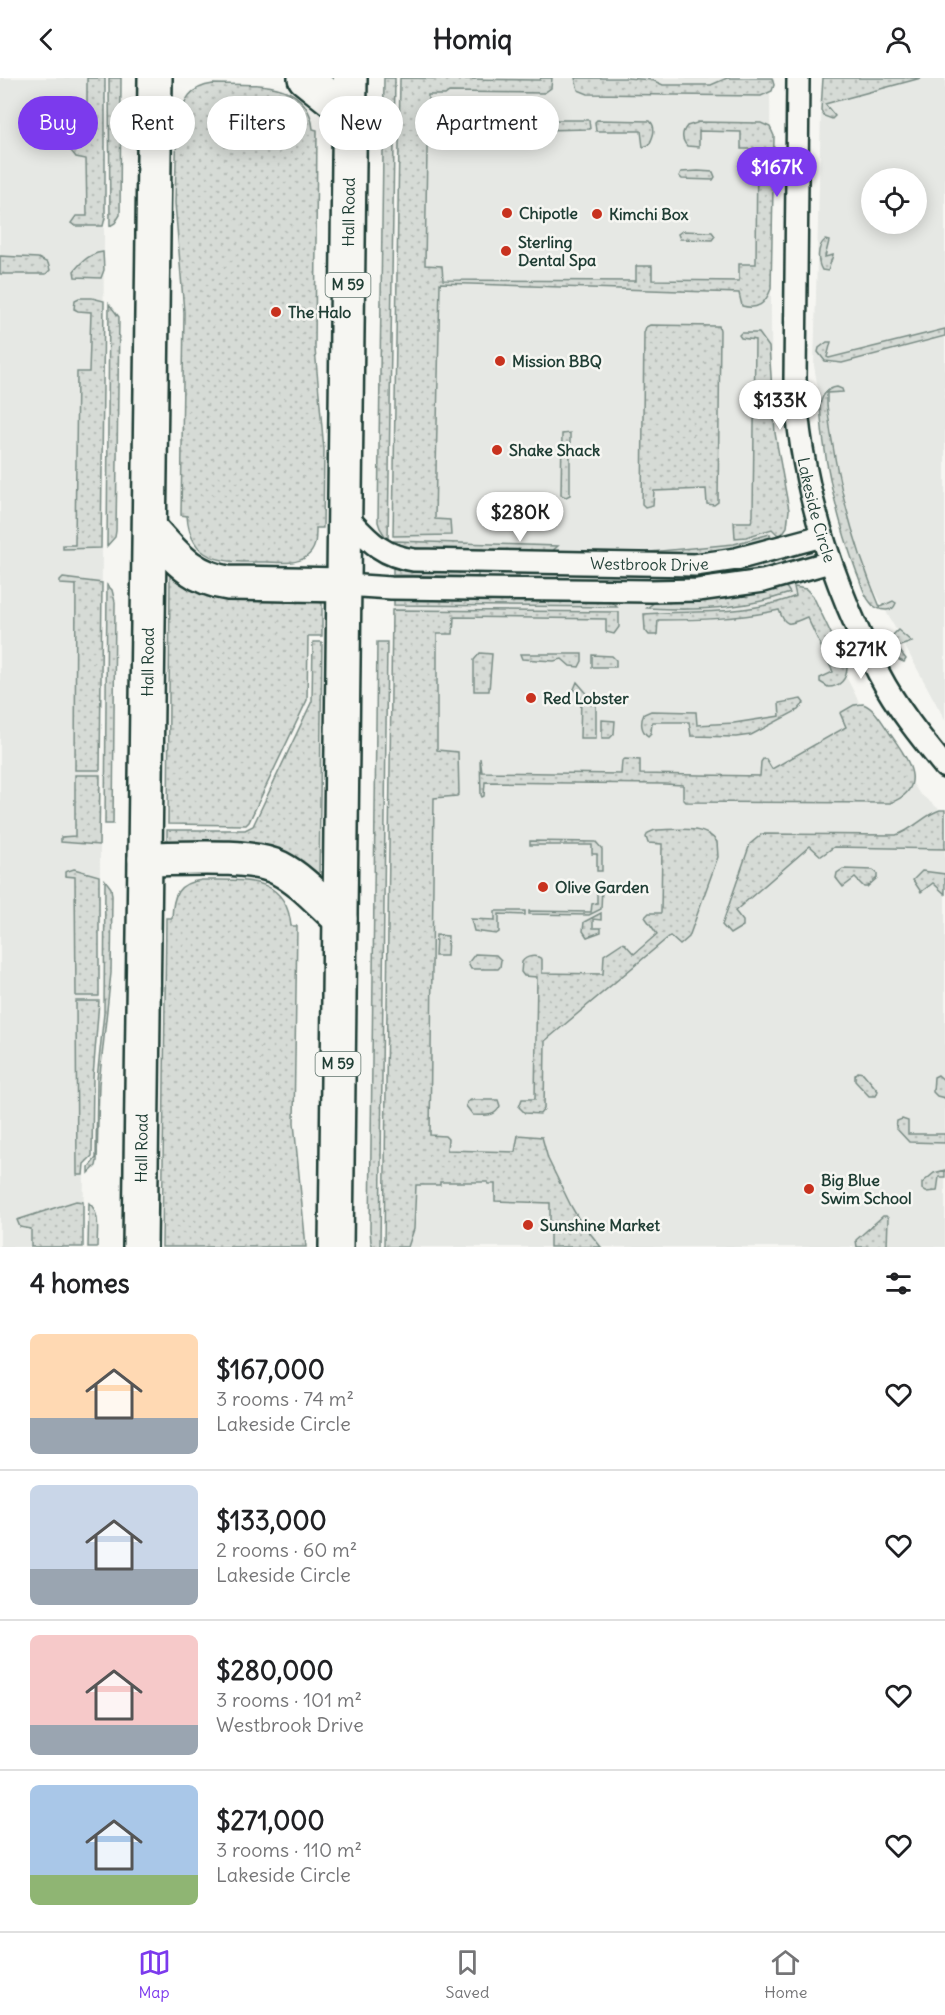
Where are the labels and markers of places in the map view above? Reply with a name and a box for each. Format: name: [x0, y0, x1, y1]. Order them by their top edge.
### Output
pin: $167K: [735, 147, 819, 198]
place label: Chipotle: [519, 203, 578, 224]
place label: Kimchi Box: [609, 204, 689, 224]
marker: Chipotle: [500, 206, 514, 220]
marker: Kimchi Box: [590, 207, 604, 221]
place label: Sterling Dental Spa: [518, 232, 596, 271]
marker: Sterling Dental Spa: [499, 244, 513, 258]
place label: The Halo: [288, 302, 351, 322]
marker: The Halo: [269, 305, 283, 319]
place label: Mission BBQ: [512, 351, 602, 371]
marker: Mission BBQ: [493, 354, 507, 368]
pin: $133K: [738, 380, 822, 431]
place label: Shake Shack: [509, 440, 600, 460]
marker: Shake Shack: [490, 443, 504, 457]
pin: $280K: [478, 492, 562, 543]
pin: $271K: [819, 629, 903, 680]
place label: Red Lobster: [543, 688, 629, 708]
marker: Red Lobster: [524, 691, 538, 705]
place label: Olive Garden: [555, 877, 649, 897]
marker: Olive Garden: [536, 880, 550, 894]
place label: Big Blue Swim School: [821, 1170, 912, 1208]
marker: Big Blue Swim School: [802, 1182, 816, 1196]
place label: Sunshine Market: [540, 1215, 660, 1235]
marker: Sunshine Market: [521, 1218, 535, 1232]

